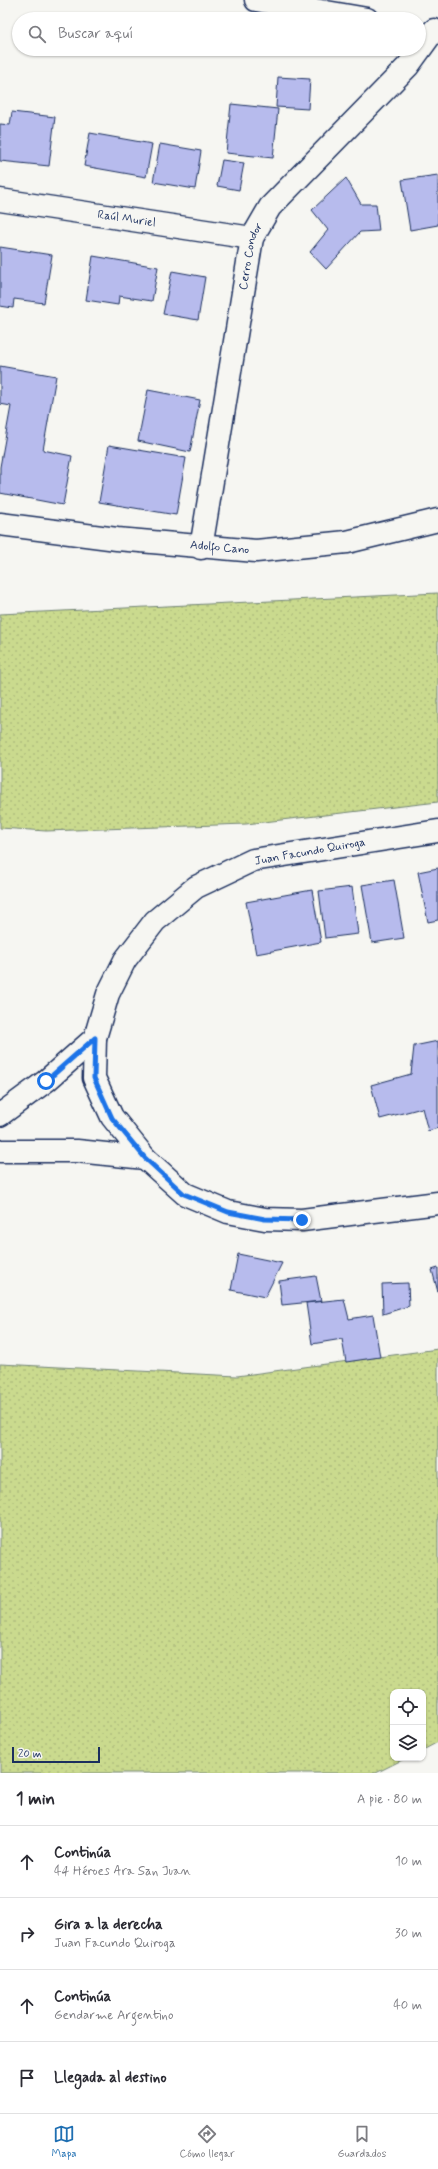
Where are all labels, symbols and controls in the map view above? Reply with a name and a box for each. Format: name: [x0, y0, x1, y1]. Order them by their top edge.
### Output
search box: [12, 12, 426, 56]
icon: search: [26, 23, 48, 45]
text: Buscar aquí: [58, 24, 133, 44]
street label: Raúl Muriel: [96, 207, 157, 231]
street label: Cerro Condor: [236, 220, 267, 291]
street label: Adolfo Cano: [189, 537, 250, 558]
street label: Juan Facundo Quiroga: [253, 834, 367, 870]
route start: [37, 1072, 55, 1090]
route end: [293, 1211, 311, 1229]
map controls: [390, 1689, 426, 1761]
button: locate: [390, 1689, 426, 1725]
button: layers: [390, 1725, 426, 1761]
scale bar: [12, 1745, 100, 1764]
text: 20 m: [18, 1747, 41, 1761]
text: 1 min: [16, 1788, 55, 1810]
text: A pie · 80 m: [357, 1791, 422, 1808]
text: Continúa: [54, 1843, 111, 1863]
icon: ahead: [16, 1851, 38, 1873]
text: 10 m: [395, 1853, 422, 1870]
text: 44 Héroes Ara San Juan: [54, 1863, 191, 1880]
text: Gira a la derecha: [54, 1915, 163, 1935]
icon: right: [16, 1923, 38, 1945]
text: 30 m: [395, 1925, 422, 1942]
text: Juan Facundo Quiroga: [54, 1935, 176, 1952]
text: Continúa: [54, 1987, 111, 2007]
icon: ahead: [16, 1995, 38, 2017]
text: 40 m: [393, 1997, 422, 2014]
text: Gendarme Argentino: [54, 2007, 173, 2024]
icon: arrive: [16, 2067, 38, 2089]
text: Llegada al destino: [54, 2068, 167, 2088]
tab: Mapa: [51, 2123, 77, 2161]
tab: Cómo llegar: [180, 2123, 235, 2161]
tab: Guardados: [338, 2123, 386, 2161]

